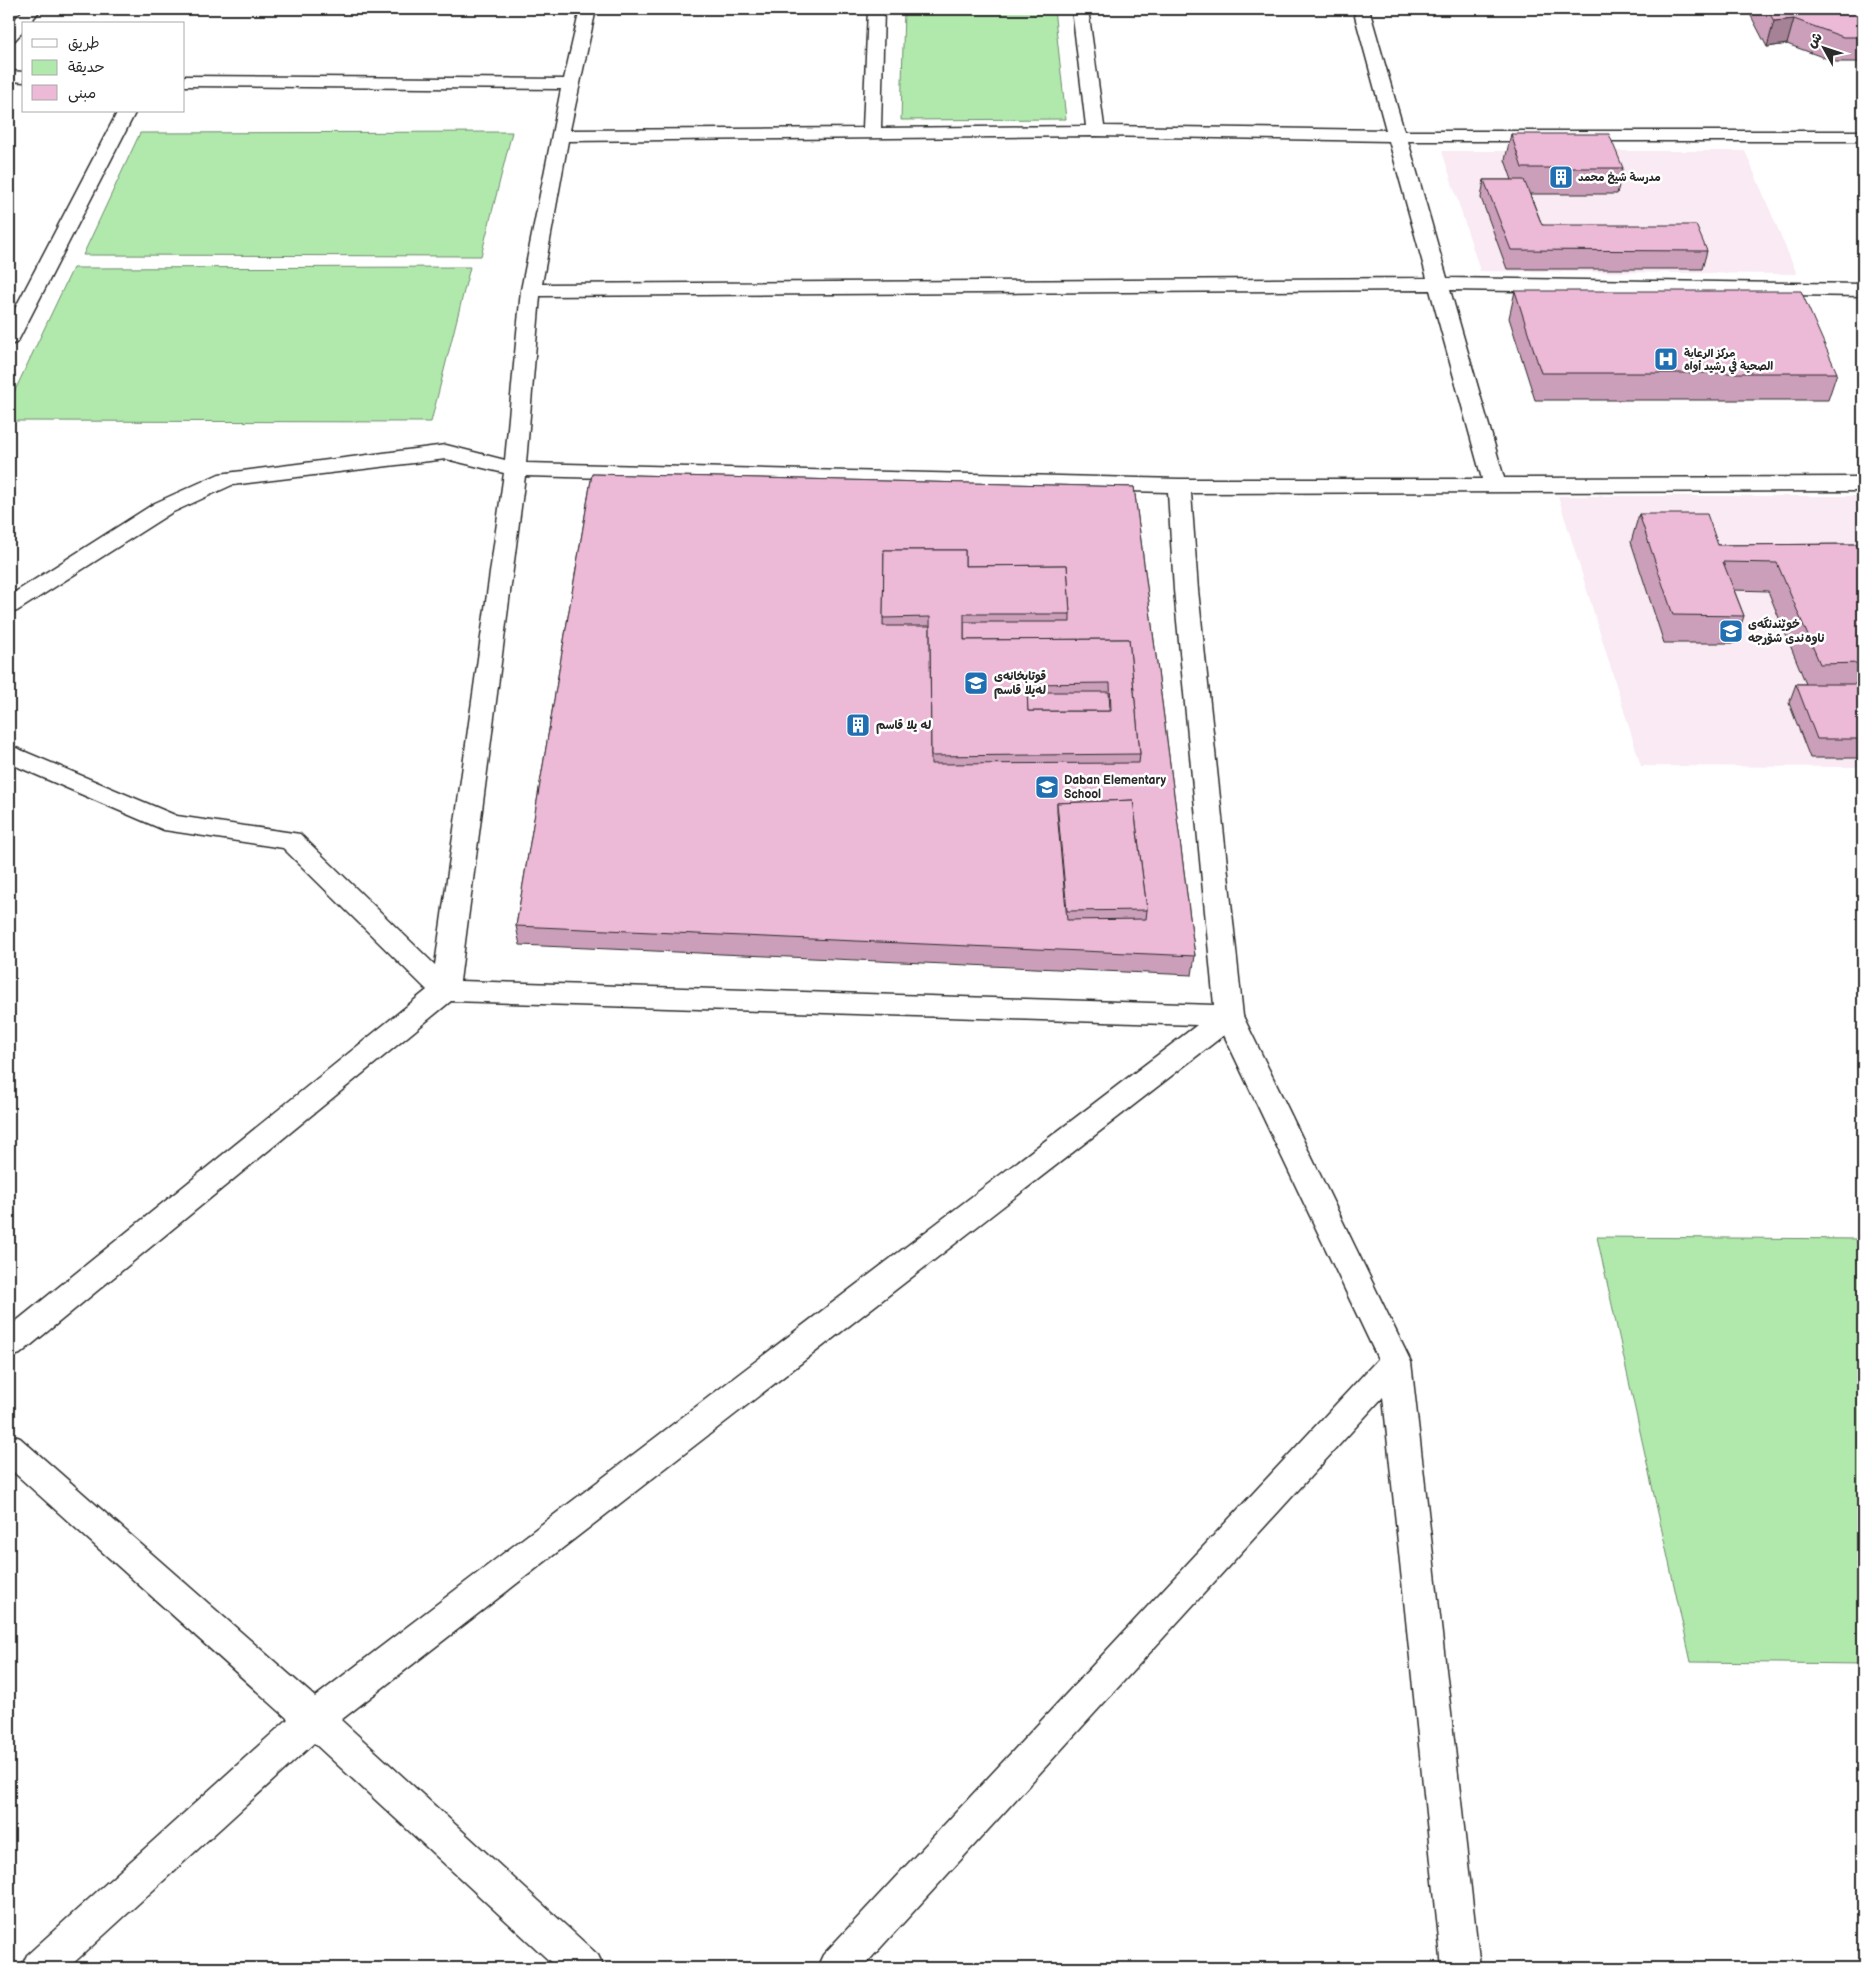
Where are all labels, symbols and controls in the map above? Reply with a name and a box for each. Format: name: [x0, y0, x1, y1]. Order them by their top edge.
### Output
legend: [22, 22, 185, 112]
north arrow: [1800, 22, 1850, 72]
text: ش: [1803, 29, 1826, 51]
text: طريق: [68, 34, 100, 53]
text: حديقة: [68, 58, 105, 77]
text: مبنى: [68, 84, 96, 103]
building icon: مدرسة شيخ محمد: [1548, 164, 1574, 190]
place label: مدرسة شيخ محمد: [1578, 171, 1661, 184]
hospital icon: مركز الرعاية الصحية في رشيد أواه: [1653, 346, 1679, 372]
place label: مركز الرعاية الصحية في رشيد أواه: [1684, 347, 1773, 375]
place label: خوێندنگەی ناوەندی شۆرجە: [1748, 616, 1824, 646]
school or university icon: خوێندنگەی ناوەندی شۆرجە: [1718, 618, 1744, 644]
place label: قوتابخانەی لەیلا قاسم: [994, 669, 1046, 699]
school or university icon: قوتابخانەی لەیلا قاسم: [963, 670, 989, 696]
building icon: له يلا قاسم: [845, 712, 871, 738]
place label: له يلا قاسم: [876, 718, 932, 734]
place label: Daban Elementary School: [1064, 773, 1166, 802]
school or university icon: Daban Elementary School: [1034, 774, 1060, 800]

